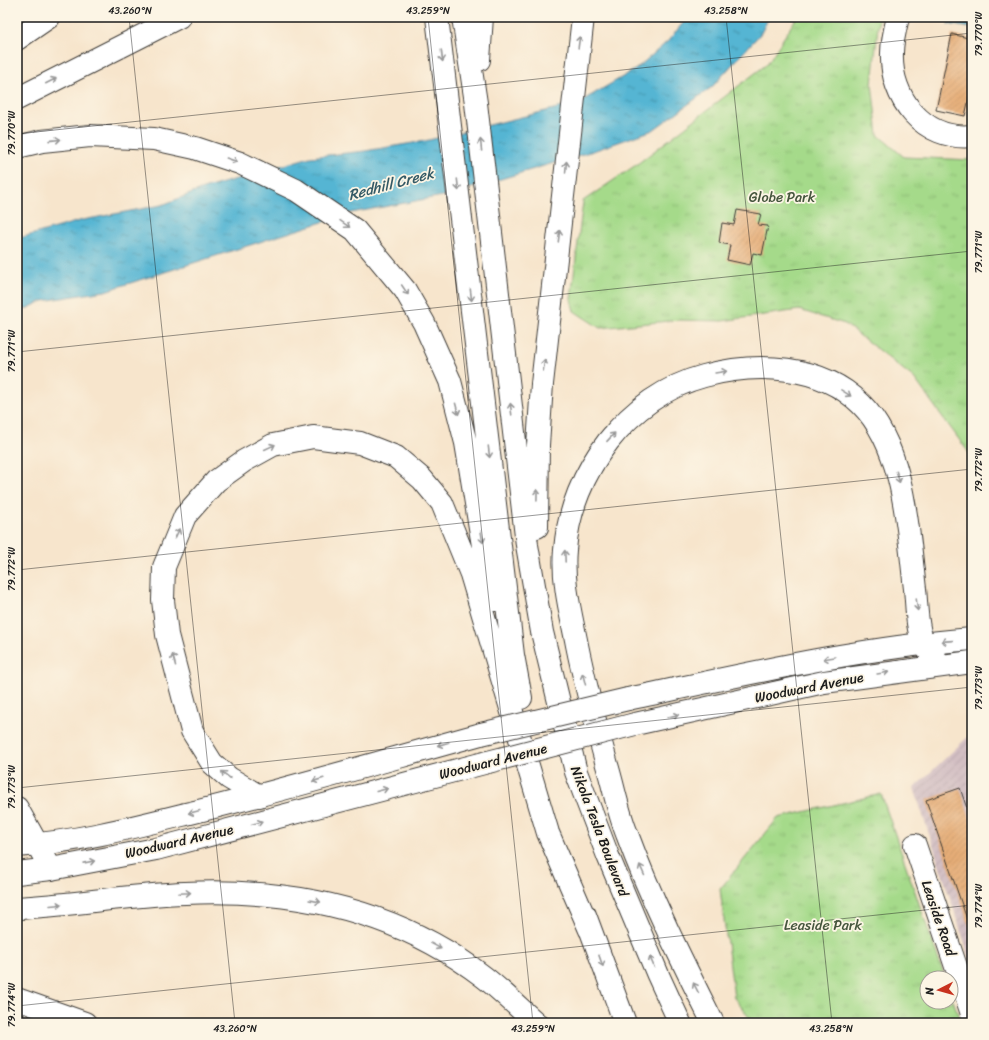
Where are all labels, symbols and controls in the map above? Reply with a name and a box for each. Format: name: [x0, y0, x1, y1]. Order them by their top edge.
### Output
text: 43.260°N: [108, 2, 152, 20]
text: 43.259°N: [406, 2, 450, 20]
text: 43.258°N: [704, 2, 748, 20]
text: 79.770°W: [970, 11, 988, 56]
one-way arrow: [575, 36, 583, 49]
one-way arrow: [438, 49, 446, 62]
one-way arrow: [45, 77, 57, 84]
text: 79.770°W: [3, 110, 21, 155]
one-way arrow: [48, 136, 61, 143]
one-way arrow: [477, 139, 485, 152]
one-way arrow: [225, 157, 238, 164]
water label: Redhill Creek: [345, 160, 438, 208]
one-way arrow: [563, 161, 570, 174]
one-way arrow: [454, 178, 462, 191]
park label: Globe Park: [749, 185, 816, 210]
one-way arrow: [339, 220, 350, 228]
one-way arrow: [555, 230, 563, 243]
text: 79.771°W: [970, 230, 988, 273]
one-way arrow: [401, 285, 409, 296]
one-way arrow: [467, 288, 475, 301]
text: 79.771°W: [3, 329, 21, 372]
one-way arrow: [540, 359, 548, 372]
one-way arrow: [714, 368, 727, 376]
one-way arrow: [840, 388, 851, 397]
one-way arrow: [454, 402, 461, 415]
one-way arrow: [507, 403, 515, 416]
one-way arrow: [606, 432, 616, 442]
one-way arrow: [263, 443, 275, 450]
one-way arrow: [486, 445, 493, 458]
text: 79.772°W: [970, 448, 988, 492]
one-way arrow: [894, 470, 902, 483]
one-way arrow: [533, 489, 541, 502]
one-way arrow: [174, 528, 181, 540]
one-way arrow: [478, 530, 486, 543]
text: 79.772°W: [3, 547, 21, 591]
one-way arrow: [561, 550, 569, 563]
one-way arrow: [913, 598, 921, 611]
one-way arrow: [941, 637, 954, 644]
one-way arrow: [169, 654, 177, 667]
one-way arrow: [823, 654, 836, 662]
street label: Woodward Avenue: [752, 665, 866, 710]
text: 79.773°W: [970, 666, 988, 710]
one-way arrow: [876, 669, 889, 677]
one-way arrow: [580, 673, 587, 686]
one-way arrow: [666, 711, 679, 719]
street label: Woodward Avenue: [436, 736, 550, 787]
one-way arrow: [437, 741, 450, 748]
street label: Nikola Tesla Boulevard: [563, 762, 637, 902]
text: 79.773°W: [3, 765, 21, 809]
one-way arrow: [221, 771, 232, 780]
one-way arrow: [312, 776, 325, 784]
one-way arrow: [376, 786, 389, 793]
one-way arrow: [188, 809, 201, 816]
street label: Woodward Avenue: [122, 817, 236, 866]
one-way arrow: [250, 818, 263, 826]
one-way arrow: [82, 857, 95, 865]
one-way arrow: [638, 864, 645, 876]
street label: Leaside Road: [914, 877, 964, 961]
text: 79.774°W: [970, 883, 988, 928]
one-way arrow: [178, 889, 191, 897]
one-way arrow: [308, 897, 321, 905]
one-way arrow: [49, 901, 62, 908]
park label: Leaside Park: [784, 913, 863, 938]
one-way arrow: [430, 943, 442, 950]
one-way arrow: [598, 955, 606, 967]
one-way arrow: [648, 956, 656, 968]
north arrow: [919, 970, 959, 1010]
text: 79.774°W: [3, 982, 21, 1027]
one-way arrow: [691, 982, 699, 994]
text: N: [920, 986, 940, 997]
text: 43.260°N: [213, 1020, 257, 1038]
text: 43.259°N: [511, 1020, 555, 1038]
text: 43.258°N: [809, 1020, 853, 1038]

